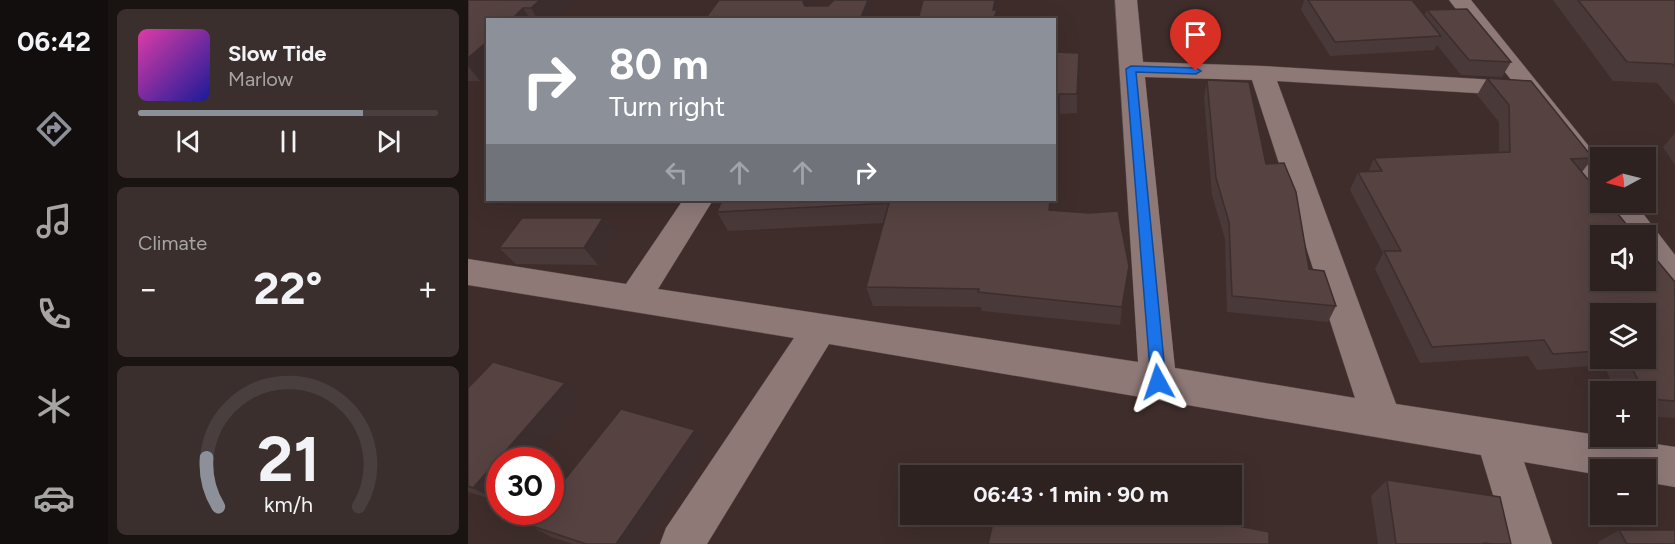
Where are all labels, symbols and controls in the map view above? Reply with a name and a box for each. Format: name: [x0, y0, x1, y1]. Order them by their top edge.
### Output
pin: [1170, 9, 1221, 71]
icon: arrive: [1179, 18, 1212, 51]
text: 06:42: [17, 25, 91, 58]
text: 80 m: [609, 39, 709, 90]
text: Slow Tide: [228, 40, 327, 67]
icon: right: [510, 42, 588, 120]
text: Marlow: [228, 67, 293, 91]
text: Turn right: [609, 90, 725, 123]
icon: directions: [33, 108, 75, 150]
icon: previous: [172, 125, 205, 158]
icon: pause: [272, 125, 305, 158]
icon: next: [372, 125, 405, 158]
north arrow: [1590, 147, 1656, 213]
map controls: [1590, 147, 1656, 525]
icon: left: [660, 156, 693, 189]
icon: ahead: [723, 156, 756, 189]
icon: ahead: [786, 156, 819, 189]
icon: right: [849, 156, 882, 189]
icon: music: [33, 200, 75, 242]
button: sound: [1590, 225, 1656, 291]
text: Climate: [138, 231, 207, 255]
text: 22°: [253, 261, 323, 315]
text: −: [138, 269, 159, 308]
text: +: [417, 269, 438, 308]
icon: phone: [33, 293, 75, 335]
button: layers: [1590, 303, 1656, 369]
position arrow: [1126, 350, 1190, 414]
button: +: [1590, 381, 1656, 447]
icon: climate: [33, 385, 75, 427]
text: 21: [257, 423, 319, 498]
speed limit sign: 30: [486, 447, 564, 525]
button: −: [1590, 459, 1656, 525]
icon: car: [33, 477, 75, 519]
text: 06:43 · 1 min · 90 m: [973, 481, 1169, 508]
text: km/h: [264, 493, 312, 518]

